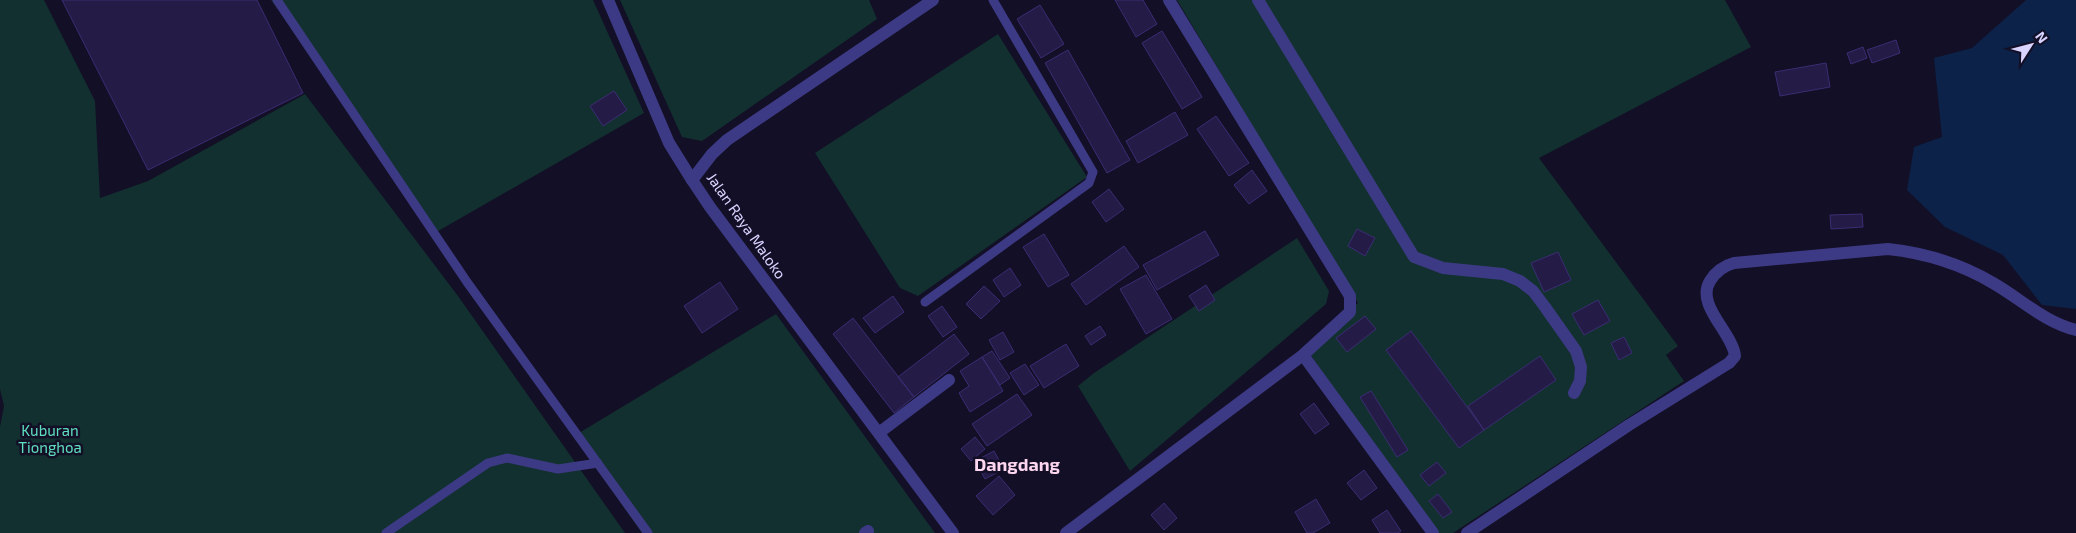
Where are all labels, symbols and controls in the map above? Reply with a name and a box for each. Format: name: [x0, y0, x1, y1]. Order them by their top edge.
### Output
north arrow: [2006, 20, 2056, 70]
text: N: [2032, 28, 2052, 46]
street label: Jalan Raya Maloko: [704, 169, 790, 282]
park label: Kuburan Tionghoa: [18, 421, 82, 456]
district label: Dangdang: [974, 453, 1061, 475]

